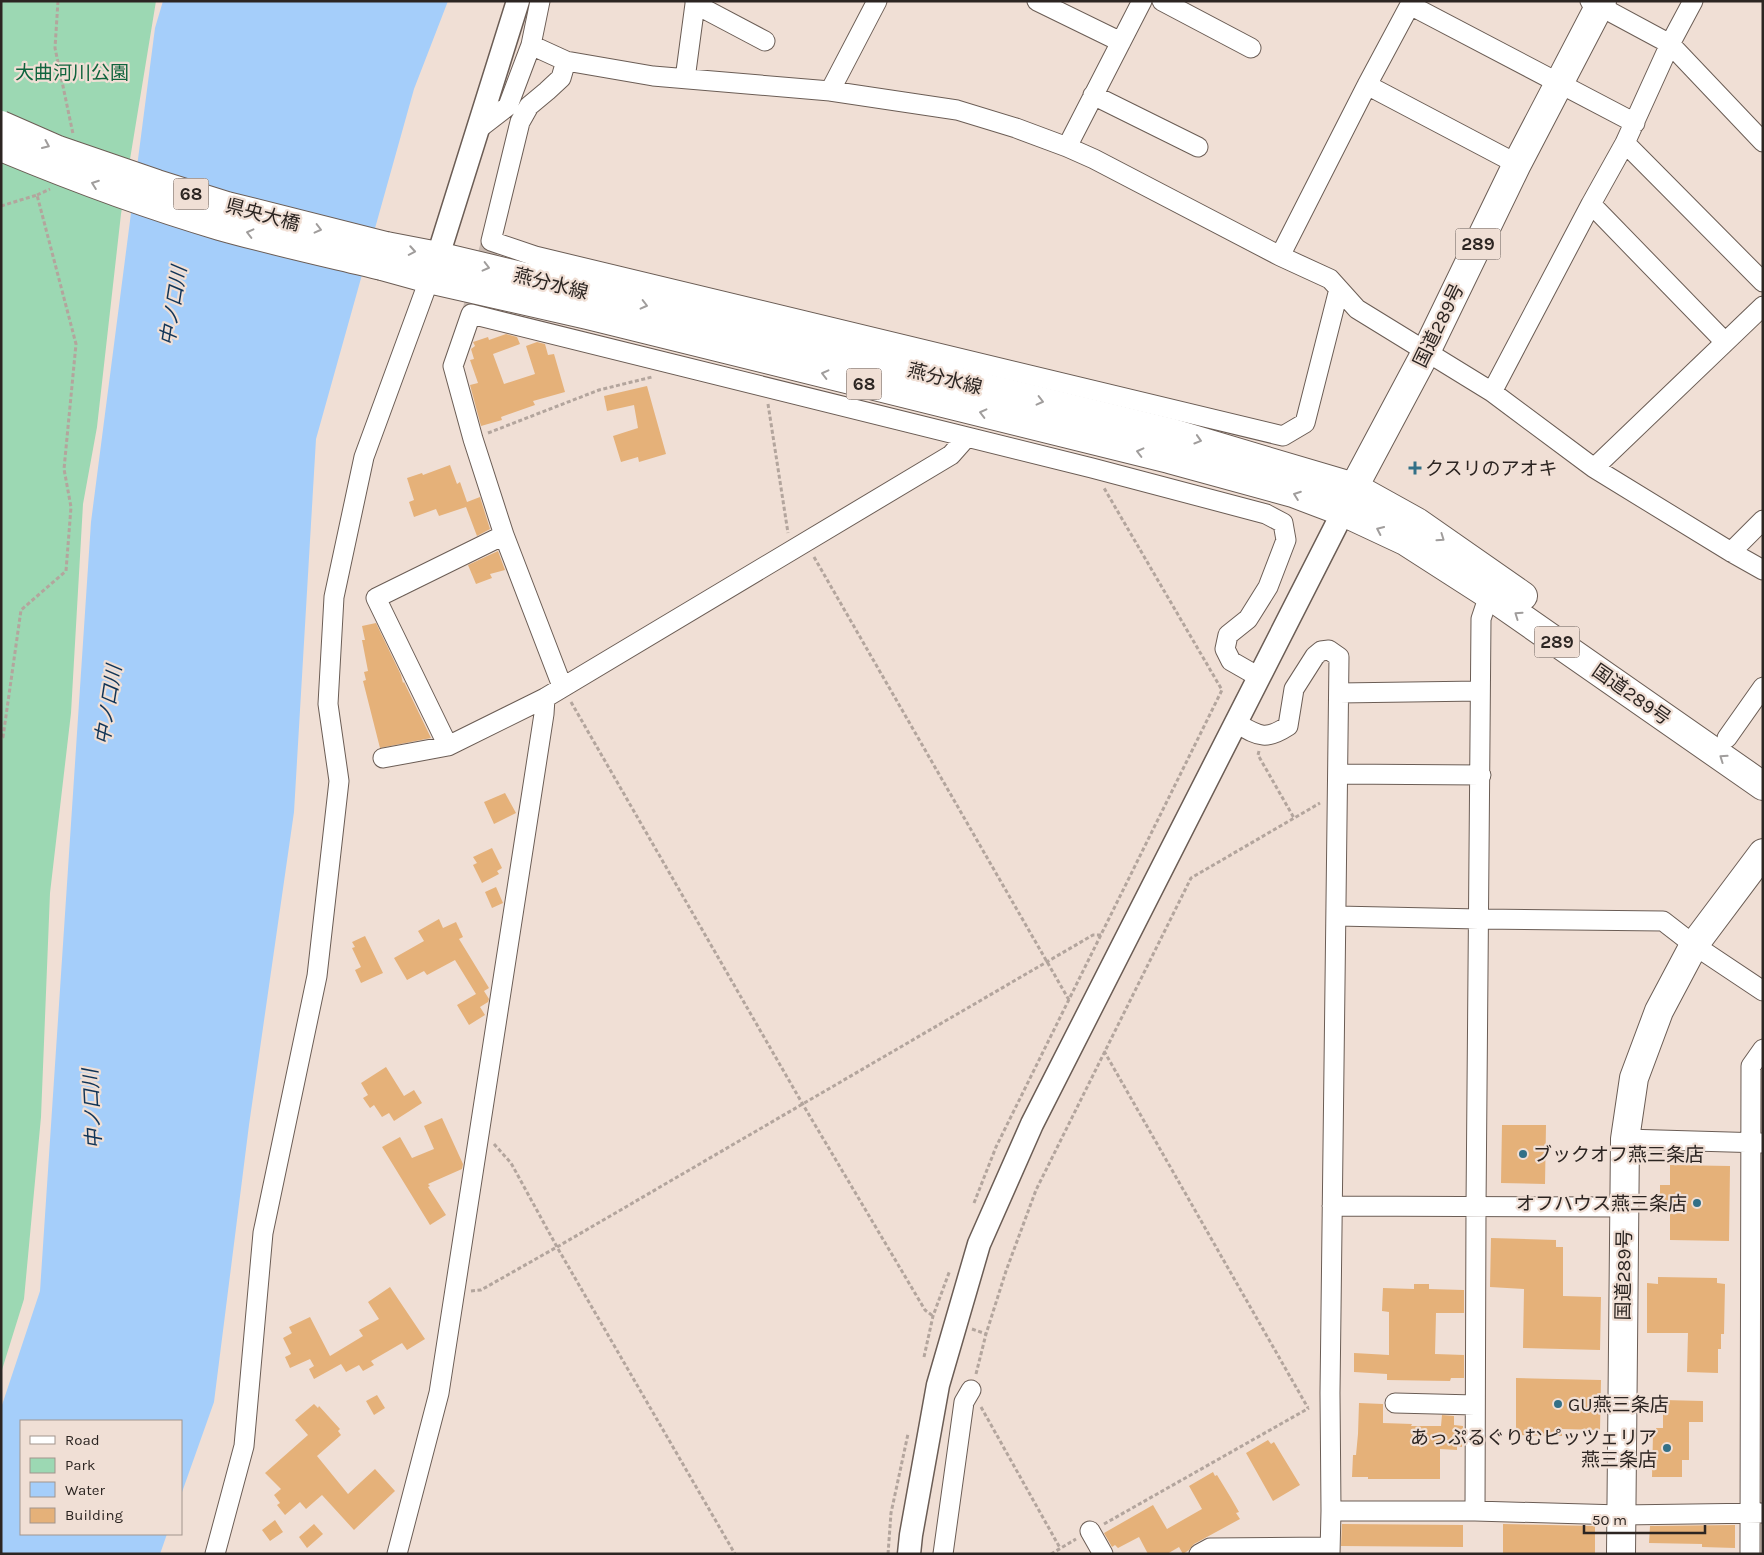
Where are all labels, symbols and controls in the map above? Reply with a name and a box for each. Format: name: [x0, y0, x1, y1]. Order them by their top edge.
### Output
park label: 大曲河川公園: [15, 62, 129, 84]
one-way arrow: [41, 138, 50, 149]
road number: 68: [174, 178, 208, 210]
one-way arrow: [91, 180, 100, 190]
street label: 県央大橋: [223, 195, 302, 235]
one-way arrow: [313, 223, 322, 234]
one-way arrow: [245, 228, 254, 239]
road number: 289: [1456, 228, 1500, 260]
one-way arrow: [408, 246, 417, 256]
one-way arrow: [481, 261, 490, 272]
water label: 中ノ口川: [156, 263, 191, 347]
street label: 燕分水線: [511, 264, 590, 304]
street label: 国道289号: [1409, 280, 1469, 371]
one-way arrow: [639, 299, 648, 310]
street label: 燕分水線: [905, 359, 984, 399]
road number: 68: [846, 368, 882, 399]
one-way arrow: [820, 369, 829, 380]
one-way arrow: [1036, 395, 1045, 406]
one-way arrow: [978, 408, 987, 419]
one-way arrow: [1193, 435, 1201, 445]
one-way arrow: [1136, 447, 1145, 458]
place label: クスリのアオキ: [1425, 458, 1557, 480]
marker: クスリのアオキ: [1409, 462, 1421, 474]
one-way arrow: [1293, 491, 1302, 501]
one-way arrow: [1376, 525, 1385, 536]
one-way arrow: [1435, 532, 1445, 541]
one-way arrow: [1514, 612, 1524, 621]
road number: 289: [1534, 626, 1580, 658]
street label: 国道289号: [1588, 660, 1675, 730]
water label: 中ノ口川: [91, 662, 126, 746]
one-way arrow: [1719, 755, 1729, 764]
water label: 中ノ口川: [79, 1066, 106, 1150]
place label: ブックオフ燕三条店: [1533, 1144, 1704, 1166]
marker: ブックオフ燕三条店: [1517, 1148, 1529, 1160]
place label: オフハウス燕三条店: [1516, 1193, 1687, 1215]
marker: オフハウス燕三条店: [1691, 1197, 1703, 1209]
street label: 国道289号: [1612, 1229, 1636, 1321]
place label: GU燕三条店: [1568, 1394, 1669, 1416]
marker: GU燕三条店: [1552, 1398, 1564, 1410]
legend: [20, 1420, 182, 1535]
place label: あっぷるぐりむピッツェリア 燕三条店: [1410, 1427, 1657, 1471]
text: Road: [65, 1431, 100, 1449]
marker: あっぷるぐりむピッツェリア 燕三条店: [1661, 1442, 1673, 1454]
text: Park: [65, 1456, 95, 1474]
text: Water: [65, 1481, 106, 1499]
scale bar: [1584, 1502, 1705, 1534]
text: Building: [65, 1506, 123, 1524]
text: 50 m: [1592, 1511, 1627, 1529]

